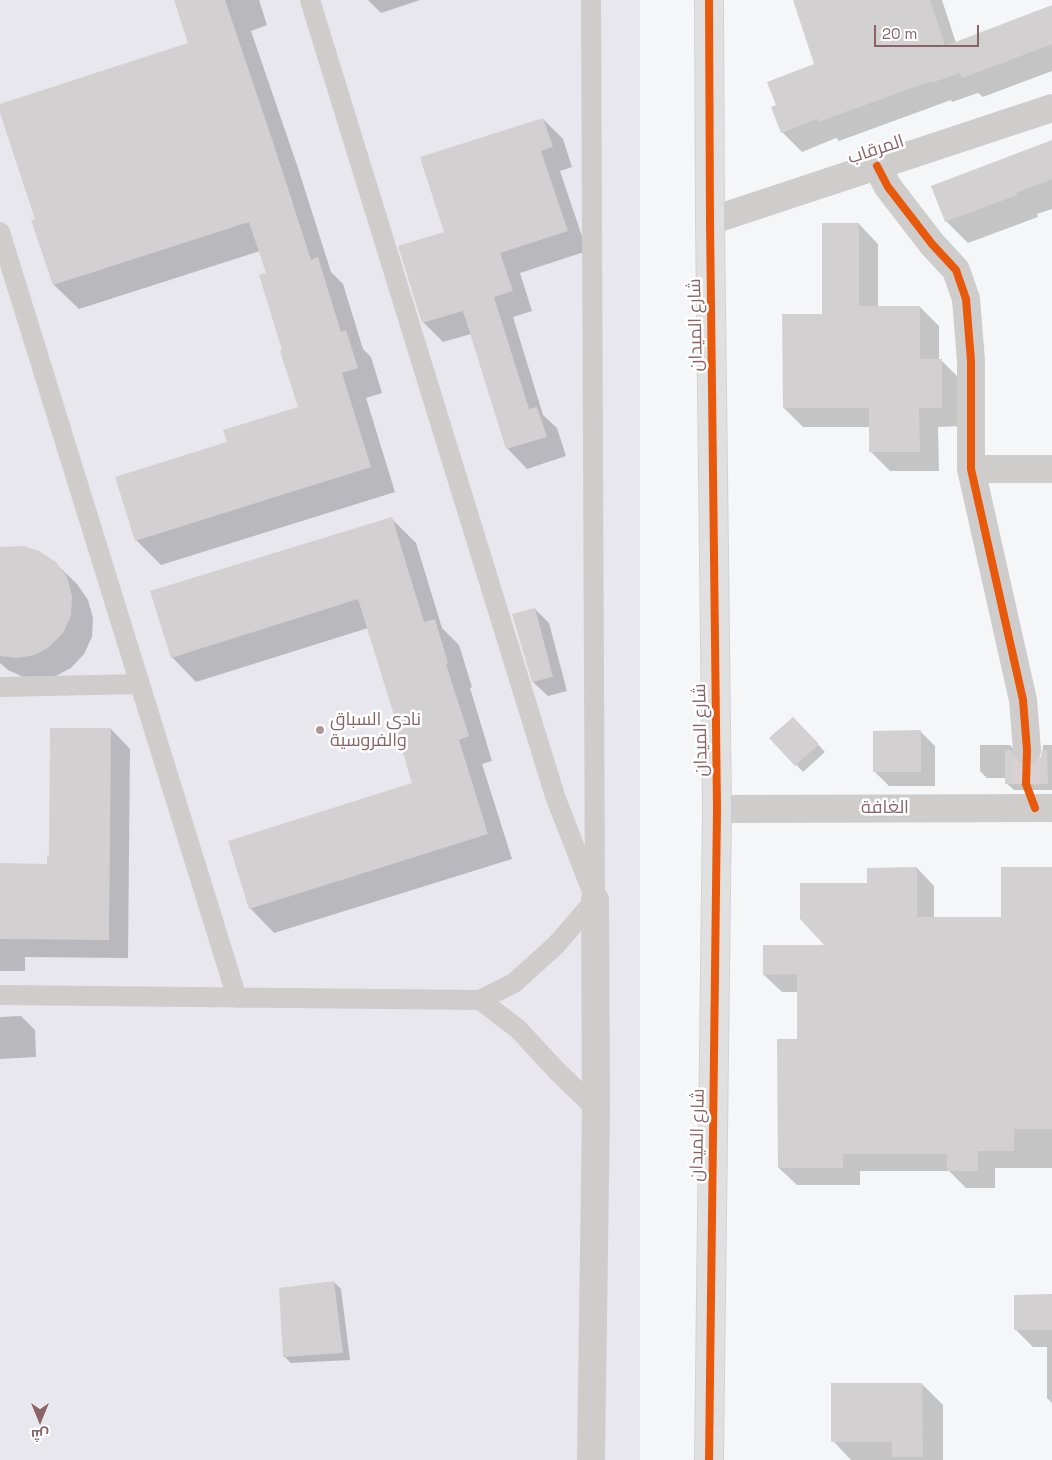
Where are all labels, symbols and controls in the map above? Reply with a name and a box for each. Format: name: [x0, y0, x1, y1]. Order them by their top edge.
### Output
scale bar: [877, 15, 982, 47]
text: 20 m: [882, 24, 917, 43]
street label: المرقاب: [845, 131, 907, 169]
street label: شارع الميدان: [684, 278, 708, 372]
street label: شارع الميدان: [689, 683, 713, 777]
place label: نادي السباق والفروسية: [330, 709, 421, 752]
marker: نادي السباق والفروسية: [314, 724, 326, 736]
street label: الغافة: [861, 797, 909, 819]
street label: شارع الميدان: [686, 1088, 710, 1182]
north arrow: [15, 1395, 65, 1445]
text: ش: [31, 1426, 49, 1444]

